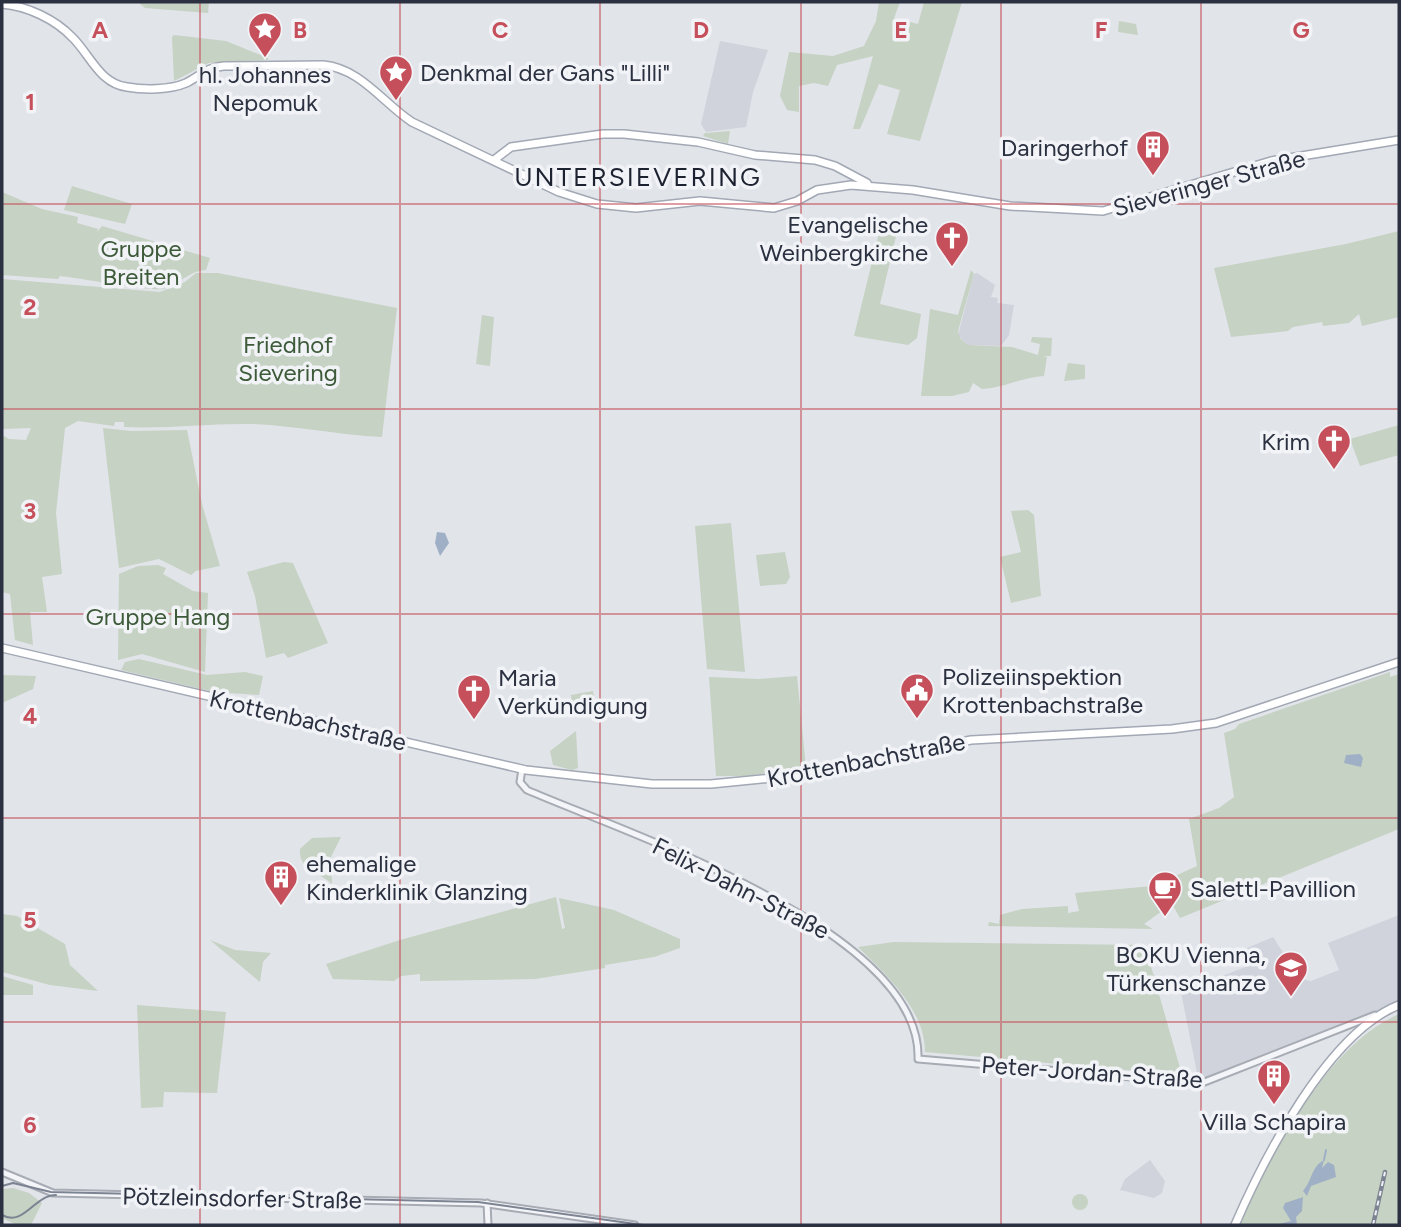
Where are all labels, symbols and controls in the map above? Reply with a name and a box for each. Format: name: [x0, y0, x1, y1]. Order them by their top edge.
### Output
place icon: hl. Johannes Nepomuk: [246, 10, 284, 59]
text: A: [92, 16, 109, 44]
text: B: [293, 16, 307, 44]
text: C: [492, 16, 509, 44]
text: D: [693, 16, 709, 44]
text: E: [894, 16, 908, 44]
text: F: [1095, 16, 1108, 44]
text: G: [1292, 16, 1310, 44]
place icon: Denkmal der Gans "Lilli": [377, 53, 415, 102]
place label: Denkmal der Gans "Lilli": [420, 58, 670, 87]
place label: hl. Johannes Nepomuk: [199, 60, 331, 117]
text: 1: [25, 88, 35, 116]
building icon: Daringerhof: [1134, 128, 1172, 177]
place label: Daringerhof: [1001, 133, 1128, 162]
street label: Sieveringer Straße: [1110, 143, 1308, 223]
district label: UNTERSIEVERING: [514, 161, 762, 193]
place label: Evangelische Weinbergkirche: [760, 210, 928, 267]
church icon: Evangelische Weinbergkirche: [933, 219, 971, 268]
park label: Gruppe Breiten: [100, 234, 182, 291]
text: 2: [23, 293, 37, 321]
park label: Friedhof Sievering: [238, 330, 338, 387]
church icon: Krim: [1315, 422, 1353, 471]
place label: Krim: [1261, 427, 1310, 456]
text: 3: [24, 497, 36, 525]
park label: Gruppe Hang: [86, 602, 230, 631]
place label: Polizeiinspektion Krottenbachstraße: [942, 662, 1143, 719]
place label: Maria Verkündigung: [498, 663, 648, 720]
public building icon: Polizeiinspektion Krottenbachstraße: [898, 671, 936, 720]
church icon: Maria Verkündigung: [455, 672, 493, 721]
street label: Krottenbachstraße: [207, 683, 409, 757]
text: 4: [23, 702, 37, 730]
street label: Krottenbachstraße: [765, 727, 967, 793]
street label: Felix-Dahn-Straße: [648, 831, 834, 945]
place label: ehemalige Kinderklinik Glanzing: [306, 849, 528, 906]
building icon: ehemalige Kinderklinik Glanzing: [262, 858, 300, 907]
cafe icon: Salettl-Pavillion: [1146, 869, 1184, 918]
place label: Salettl-Pavillion: [1190, 874, 1356, 903]
text: 5: [23, 906, 37, 934]
place label: BOKU Vienna, Türkenschanze: [1106, 940, 1266, 997]
school or university icon: BOKU Vienna, Türkenschanze: [1272, 949, 1310, 998]
street label: Peter-Jordan-Straße: [980, 1050, 1204, 1094]
building icon: Villa Schapira: [1255, 1057, 1293, 1106]
place label: Villa Schapira: [1202, 1107, 1346, 1136]
text: 6: [23, 1111, 37, 1139]
street label: Pötzleinsdorfer Straße: [122, 1181, 362, 1215]

